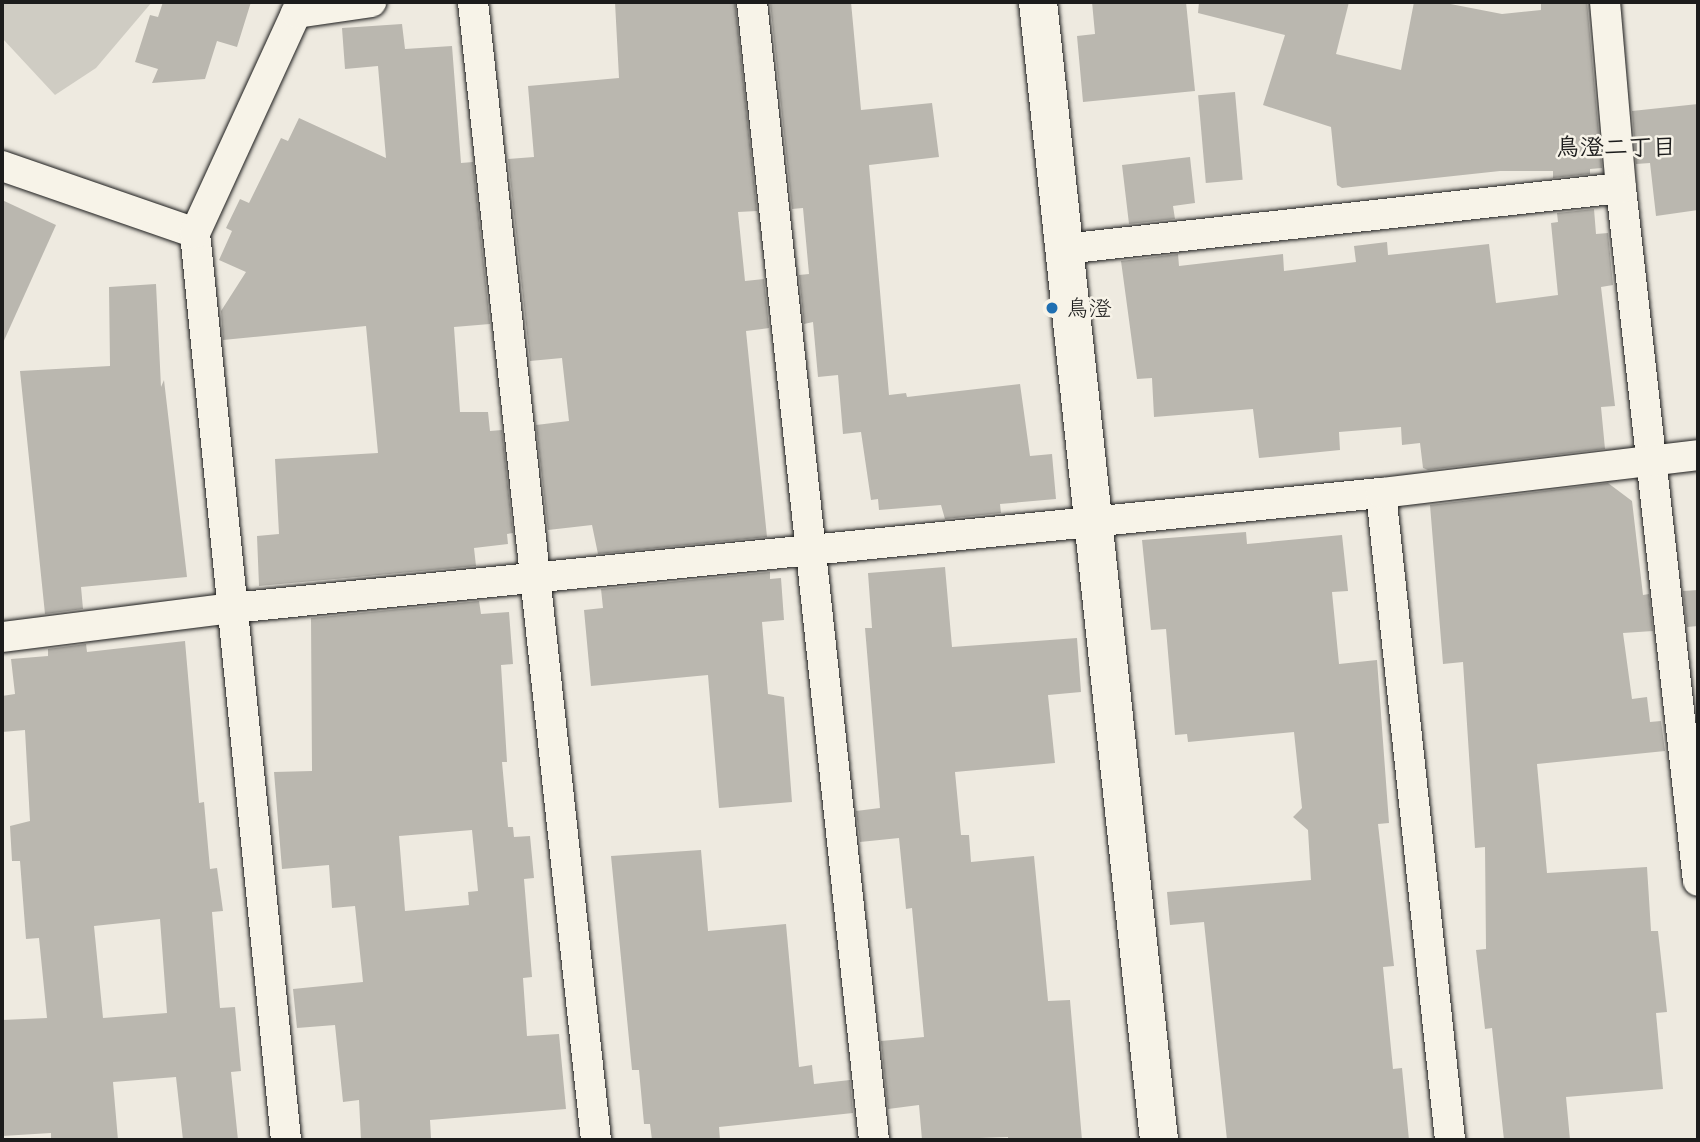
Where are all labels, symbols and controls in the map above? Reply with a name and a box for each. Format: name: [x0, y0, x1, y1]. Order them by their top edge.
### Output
district label: 鳥澄二丁目: [1556, 133, 1676, 161]
place label: 鳥澄: [1066, 294, 1112, 322]
marker: 鳥澄: [1044, 300, 1060, 316]

